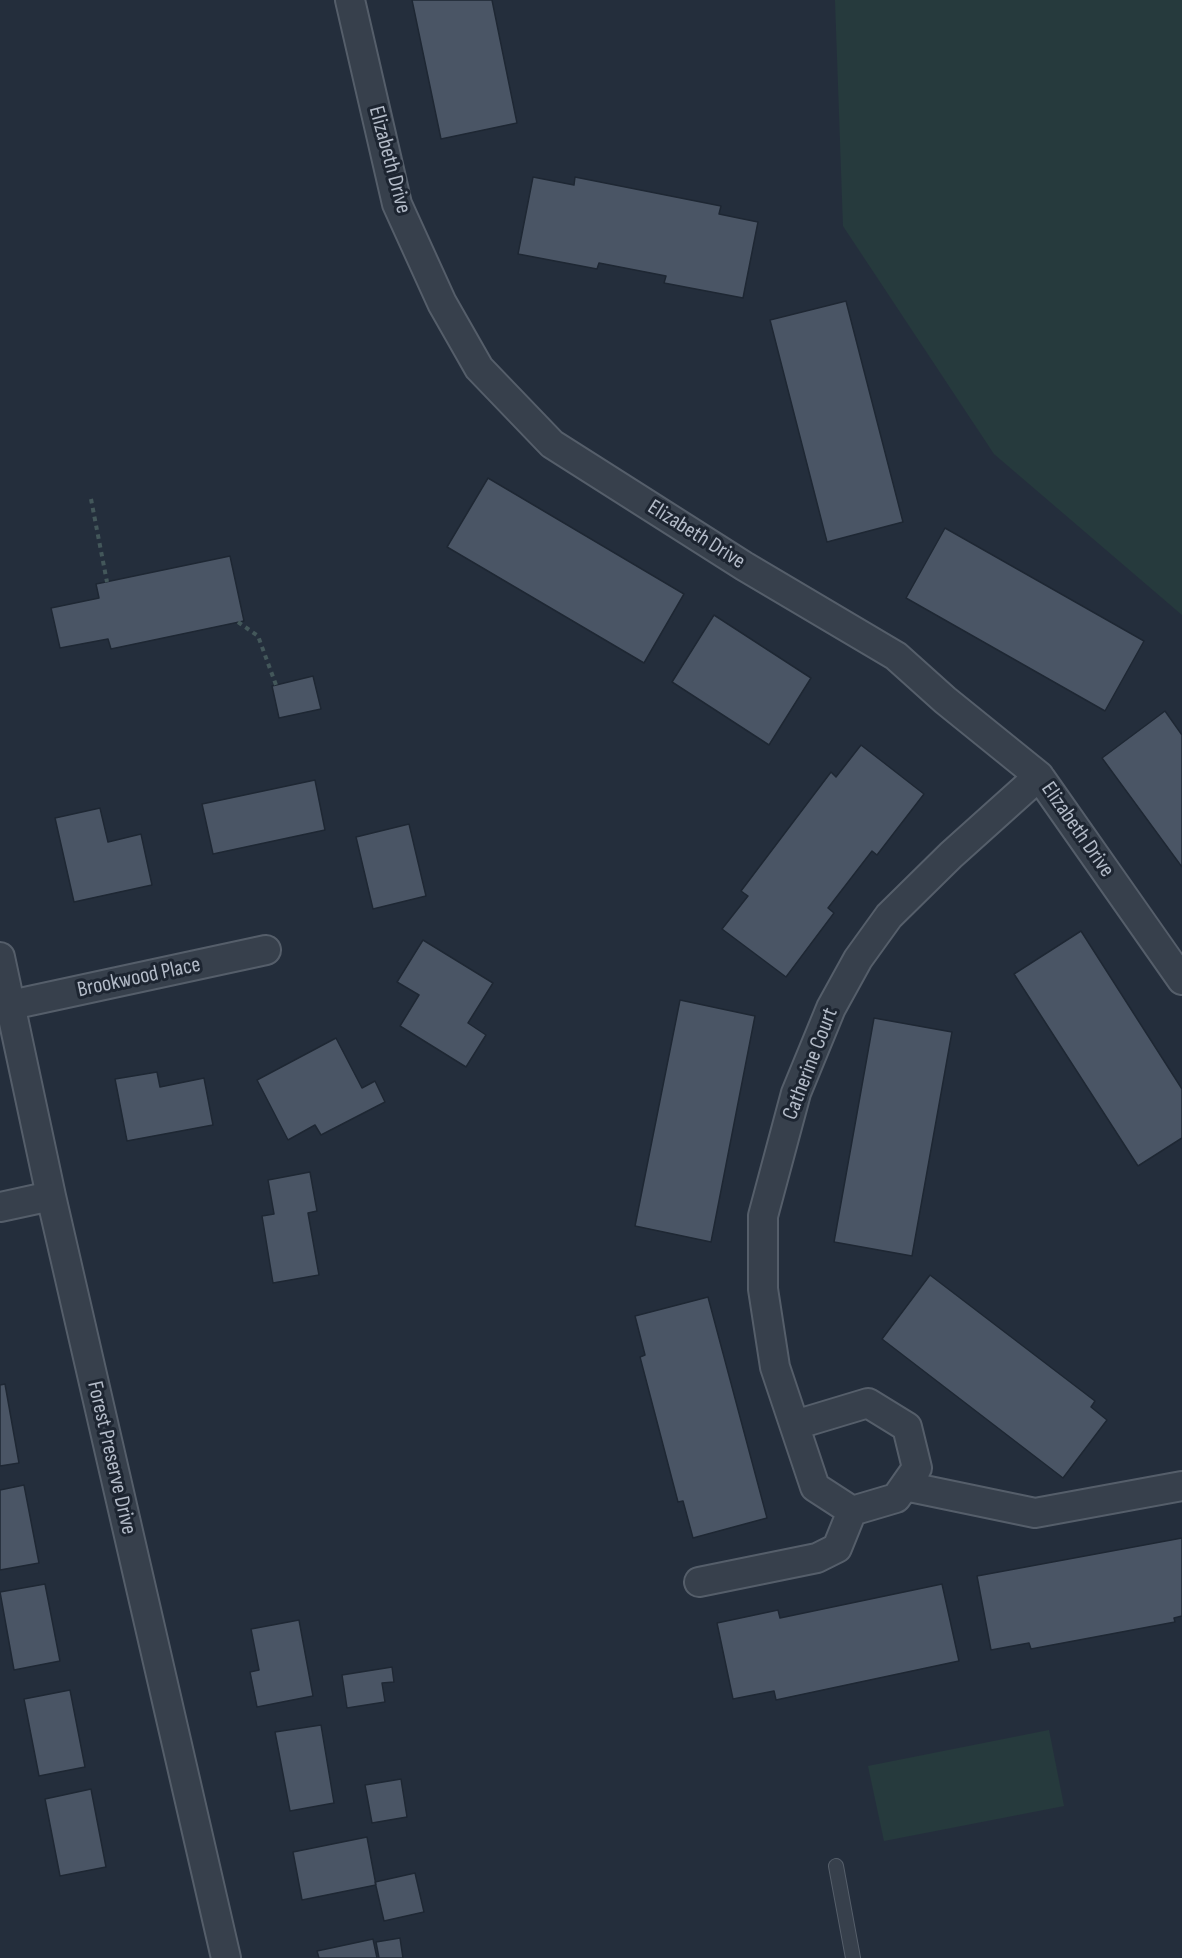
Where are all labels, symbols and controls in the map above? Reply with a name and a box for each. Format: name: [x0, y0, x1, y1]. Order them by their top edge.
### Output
street label: Elizabeth Drive: [362, 103, 416, 217]
street label: Elizabeth Drive: [642, 495, 750, 575]
street label: Elizabeth Drive: [1035, 777, 1119, 883]
street label: Brookwood Place: [75, 952, 203, 1004]
street label: Catherine Court: [778, 1004, 844, 1124]
street label: Forest Preserve Drive: [81, 1379, 141, 1537]

